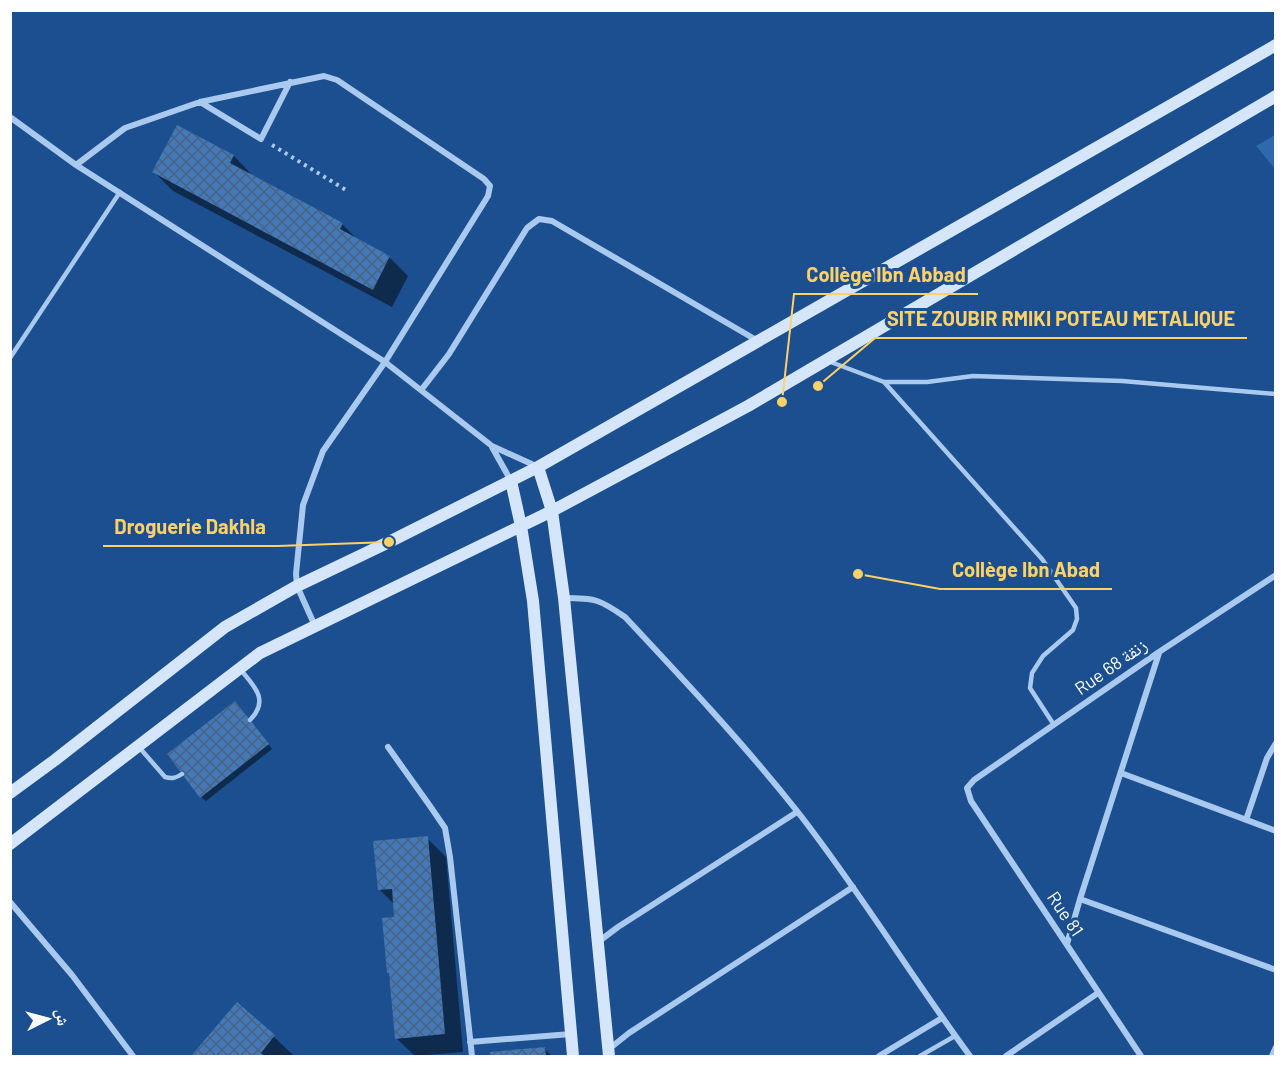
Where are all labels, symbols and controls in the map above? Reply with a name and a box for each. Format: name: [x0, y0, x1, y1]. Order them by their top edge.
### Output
callout: Collège Ibn Abbad: [794, 256, 978, 294]
text: Collège Ibn Abbad: [806, 262, 966, 286]
callout: SITE ZOUBIR RMIKI POTEAU METALIQUE: [875, 300, 1247, 338]
text: SITE ZOUBIR RMIKI POTEAU METALIQUE: [887, 306, 1235, 330]
callout: Droguerie Dakhla: [103, 508, 278, 546]
text: Droguerie Dakhla: [114, 514, 266, 538]
callout: Collège Ibn Abad: [940, 551, 1112, 589]
text: Collège Ibn Abad: [952, 557, 1100, 581]
street label: Rue 68 زنقة: [1070, 633, 1151, 699]
street label: Rue 81: [1043, 887, 1089, 940]
north arrow: [18, 989, 78, 1049]
text: ش: [52, 1008, 74, 1027]

